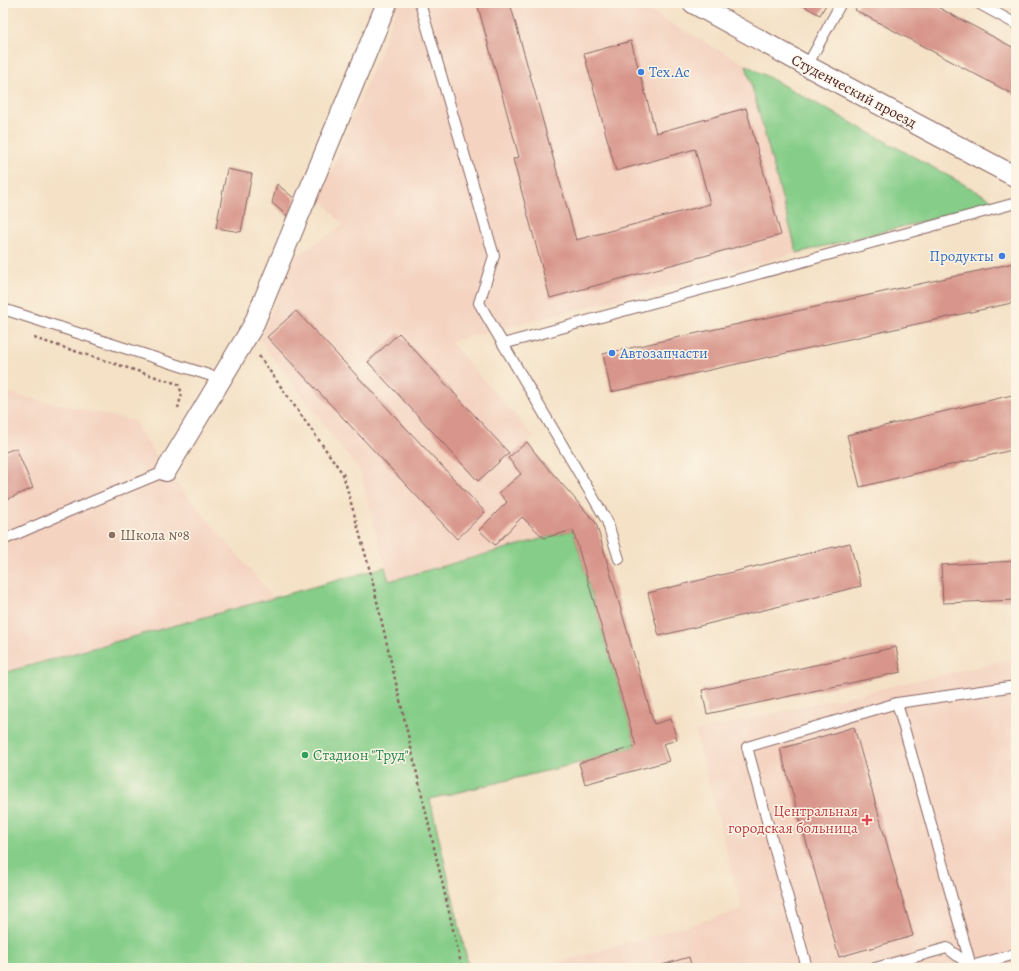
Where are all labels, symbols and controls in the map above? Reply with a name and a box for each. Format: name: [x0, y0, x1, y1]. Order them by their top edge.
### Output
street label: Студенческий проезд: [788, 49, 920, 133]
place label: Тех.Ас: [649, 62, 690, 82]
marker: Тех.Ас: [636, 67, 646, 77]
place label: Продукты: [929, 246, 994, 266]
marker: Продукты: [997, 251, 1007, 261]
place label: Автозапчасти: [619, 343, 708, 363]
marker: Автозапчасти: [607, 348, 617, 358]
place label: Школа №8: [120, 525, 190, 545]
marker: Школа №8: [107, 530, 117, 540]
place label: Стадион "Труд": [313, 745, 409, 765]
marker: Стадион "Труд": [300, 750, 310, 760]
place label: Центральная городская больница: [728, 801, 858, 838]
marker: Центральная городская больница: [861, 814, 873, 826]

